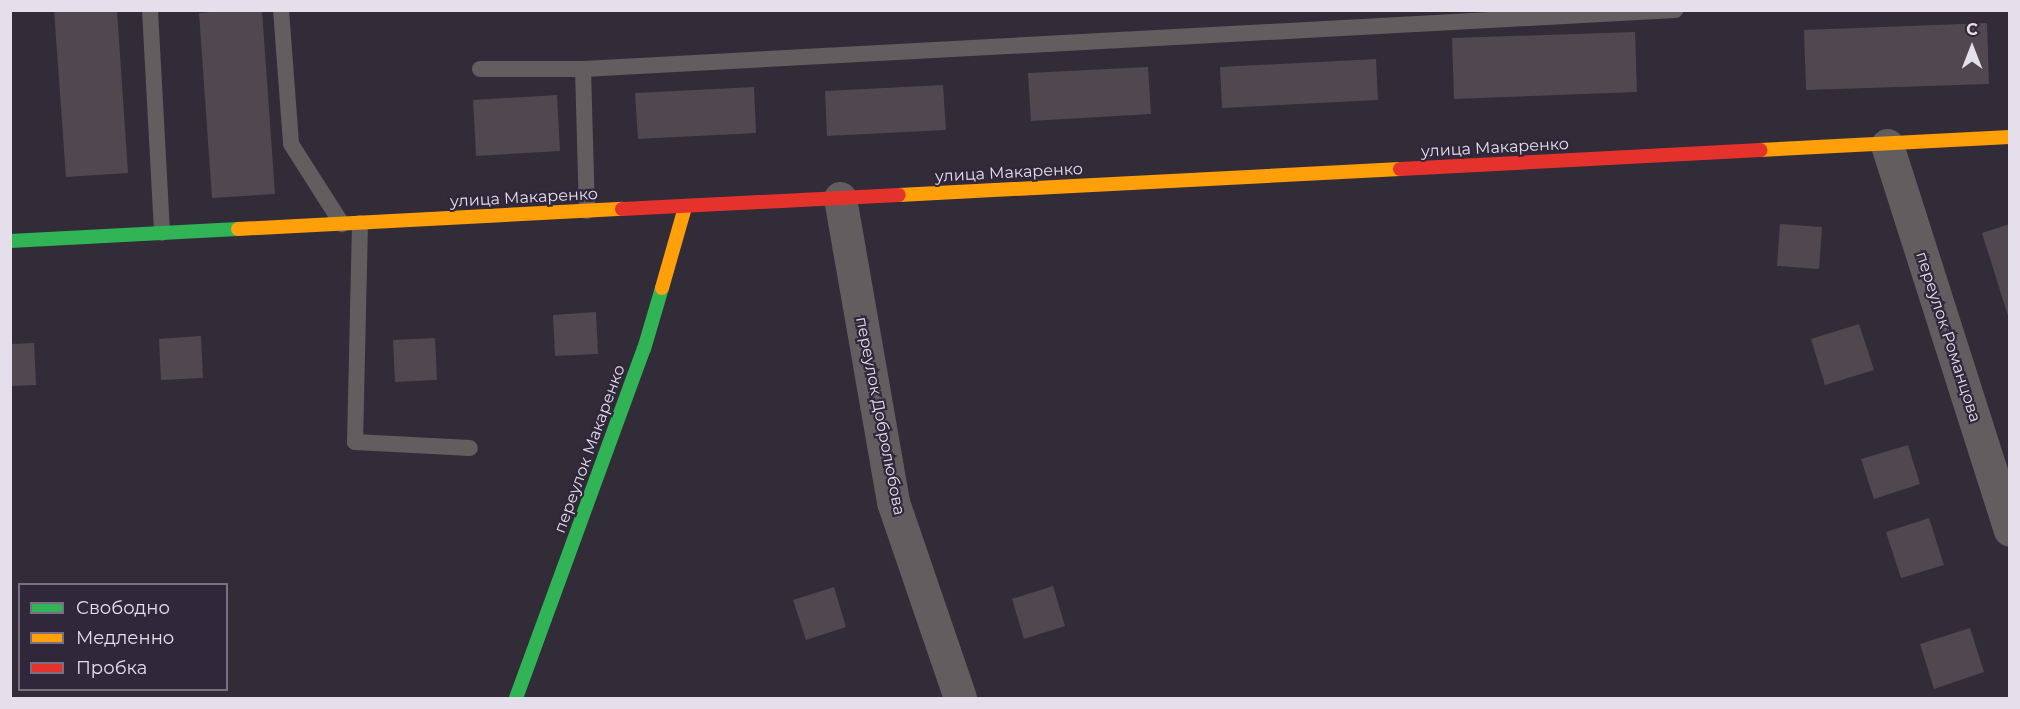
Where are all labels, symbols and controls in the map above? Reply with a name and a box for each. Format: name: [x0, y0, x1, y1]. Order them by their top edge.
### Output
north arrow: [1942, 18, 2002, 78]
text: С: [1966, 20, 1978, 39]
street label: улица Макаренко: [1420, 135, 1570, 161]
street label: улица Макаренко: [934, 160, 1084, 186]
street label: улица Макаренко: [449, 185, 599, 211]
street label: переулок Романцова: [1911, 249, 1985, 425]
street label: переулок Добролюбова: [851, 315, 909, 517]
street label: переулок Макаренко: [551, 362, 629, 536]
legend: [18, 583, 228, 691]
text: Свободно: [76, 597, 170, 619]
text: Медленно: [76, 627, 174, 649]
text: Пробка: [76, 657, 147, 679]

